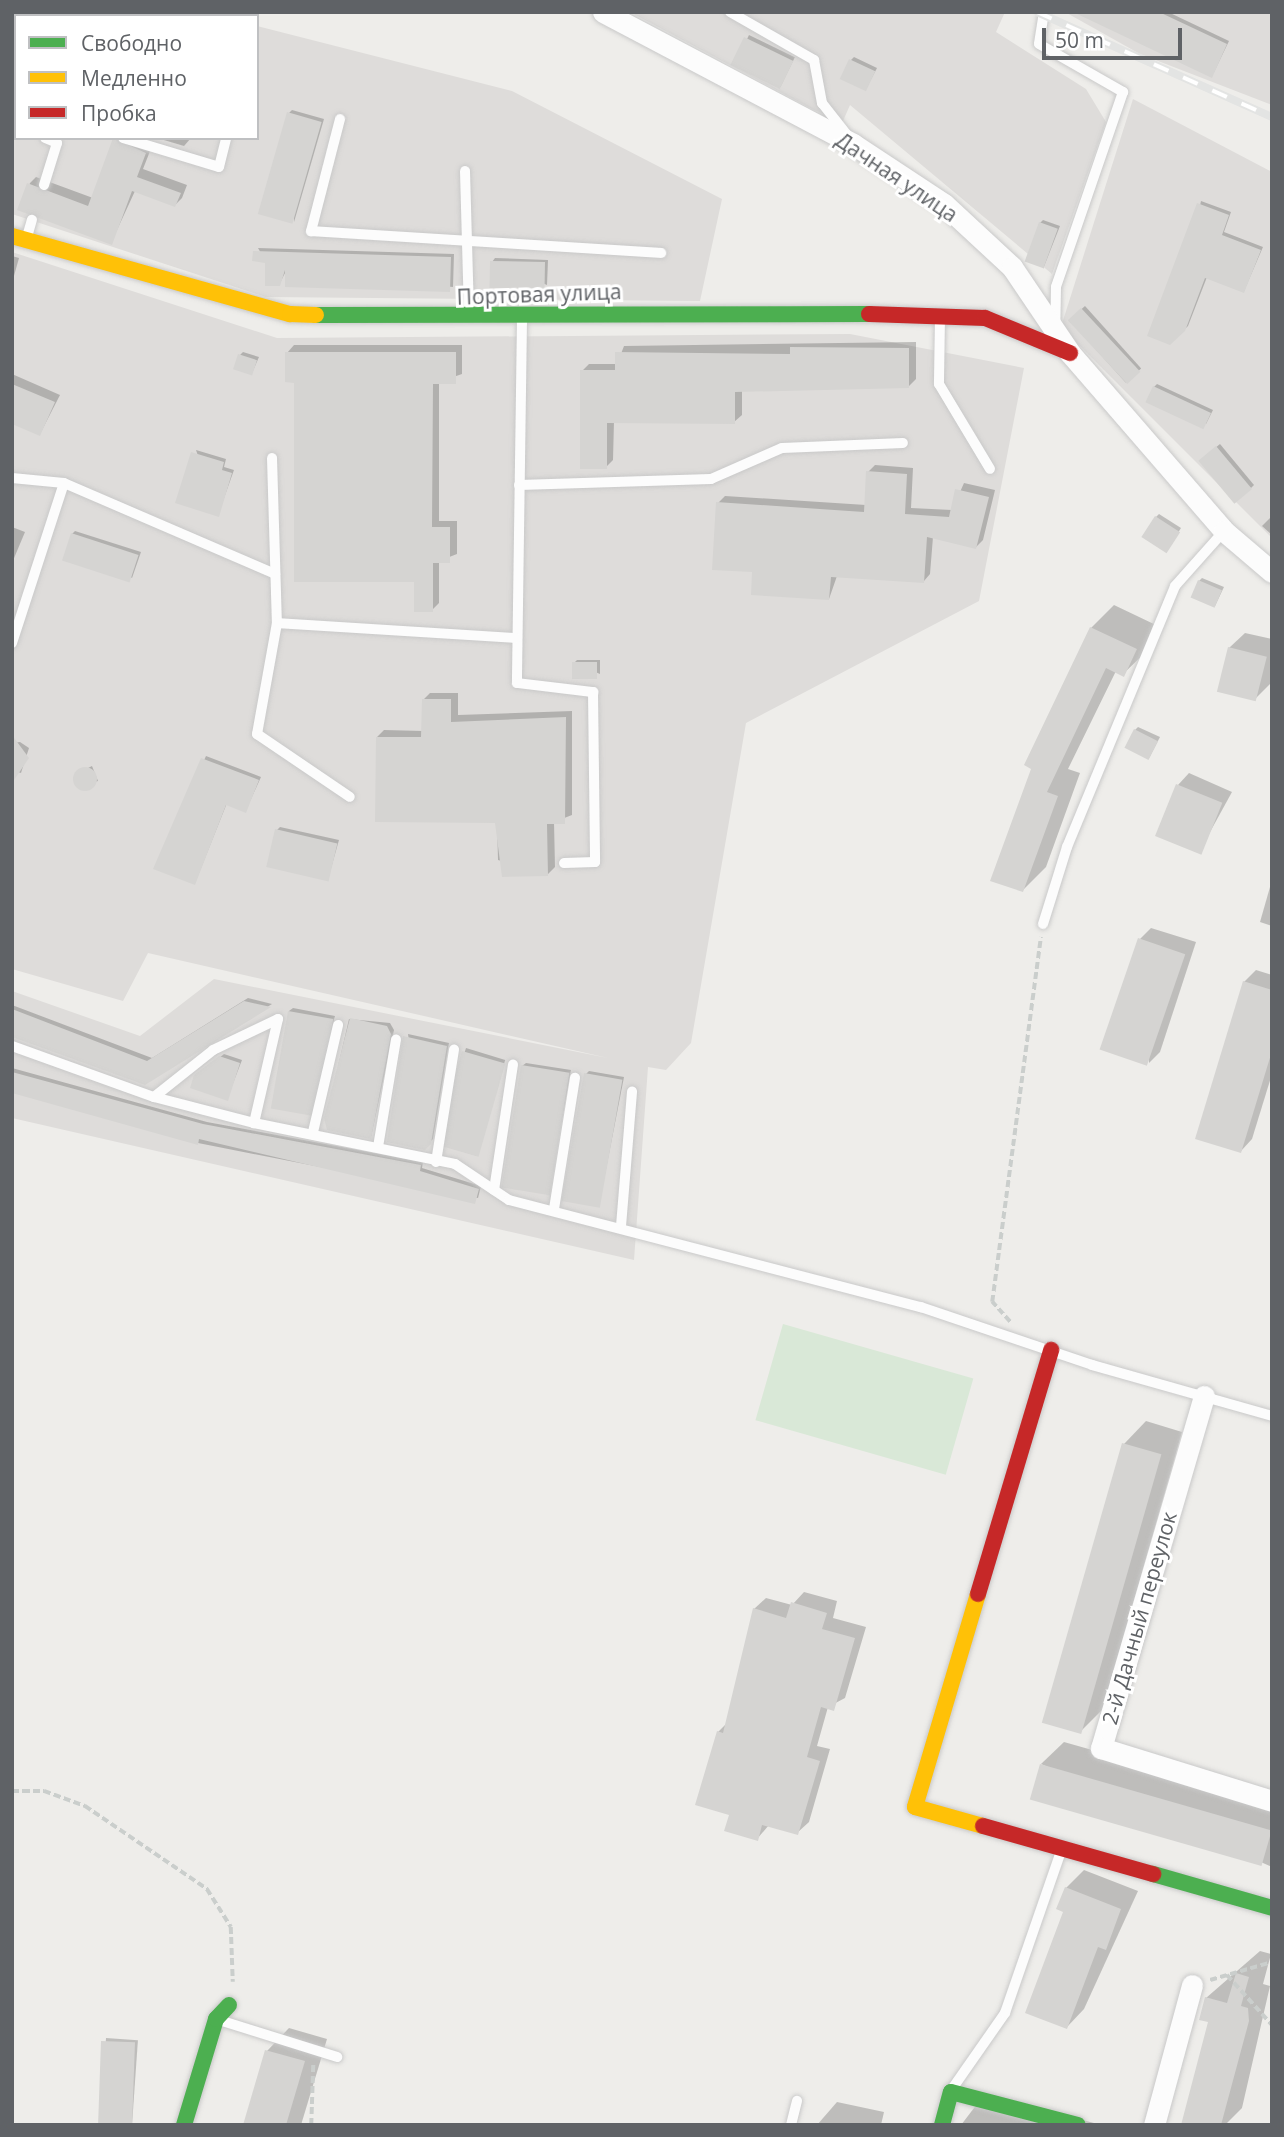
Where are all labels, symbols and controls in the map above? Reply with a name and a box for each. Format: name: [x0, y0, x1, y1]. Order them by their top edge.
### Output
legend: [14, 14, 259, 140]
scale bar: [1046, 14, 1186, 58]
text: 50 m: [1055, 26, 1104, 54]
text: Свободно: [81, 29, 182, 57]
text: Медленно: [81, 64, 187, 92]
text: Пробка: [81, 99, 157, 127]
street label: Дачная улица: [831, 127, 963, 227]
street label: Портовая улица: [456, 279, 622, 309]
street label: 2-й Дачный переулок: [1097, 1509, 1181, 1727]

